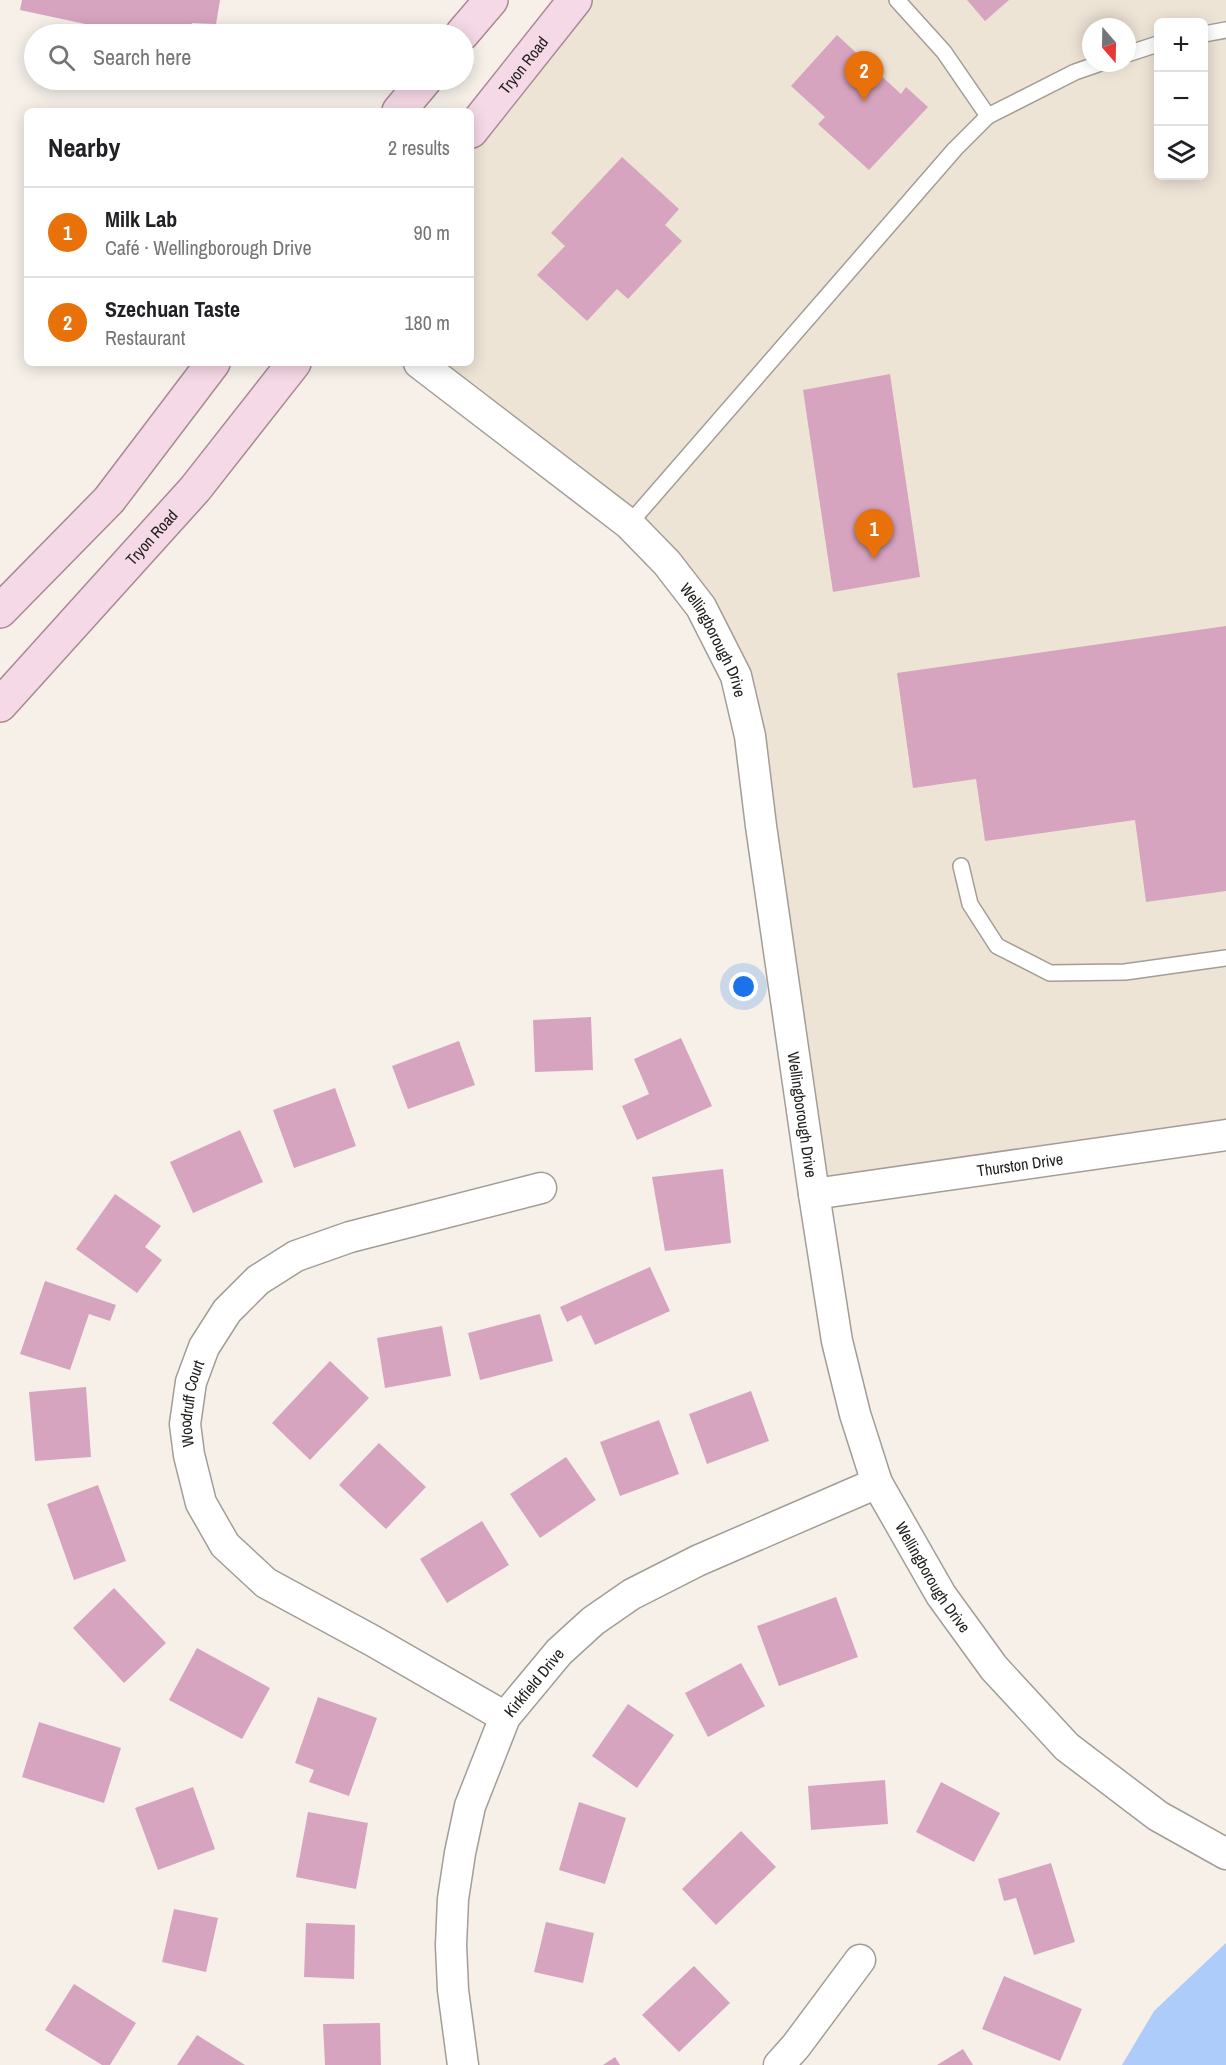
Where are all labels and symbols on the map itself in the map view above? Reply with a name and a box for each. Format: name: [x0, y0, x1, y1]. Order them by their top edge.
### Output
north arrow: [1082, 18, 1136, 72]
street label: Tryon Road: [493, 32, 553, 99]
pin: 2: [844, 51, 884, 101]
street label: Tryon Road: [120, 505, 182, 570]
pin: 1: [854, 510, 894, 559]
street label: Wellingborough Drive: [675, 578, 752, 699]
your location: [729, 972, 758, 1001]
street label: Wellingborough Drive: [783, 1050, 823, 1179]
street label: Thurston Drive: [975, 1147, 1064, 1182]
street label: Woodruff Court: [174, 1356, 209, 1449]
street label: Wellingborough Drive: [890, 1518, 976, 1637]
street label: Kirkfield Drive: [499, 1643, 569, 1721]

